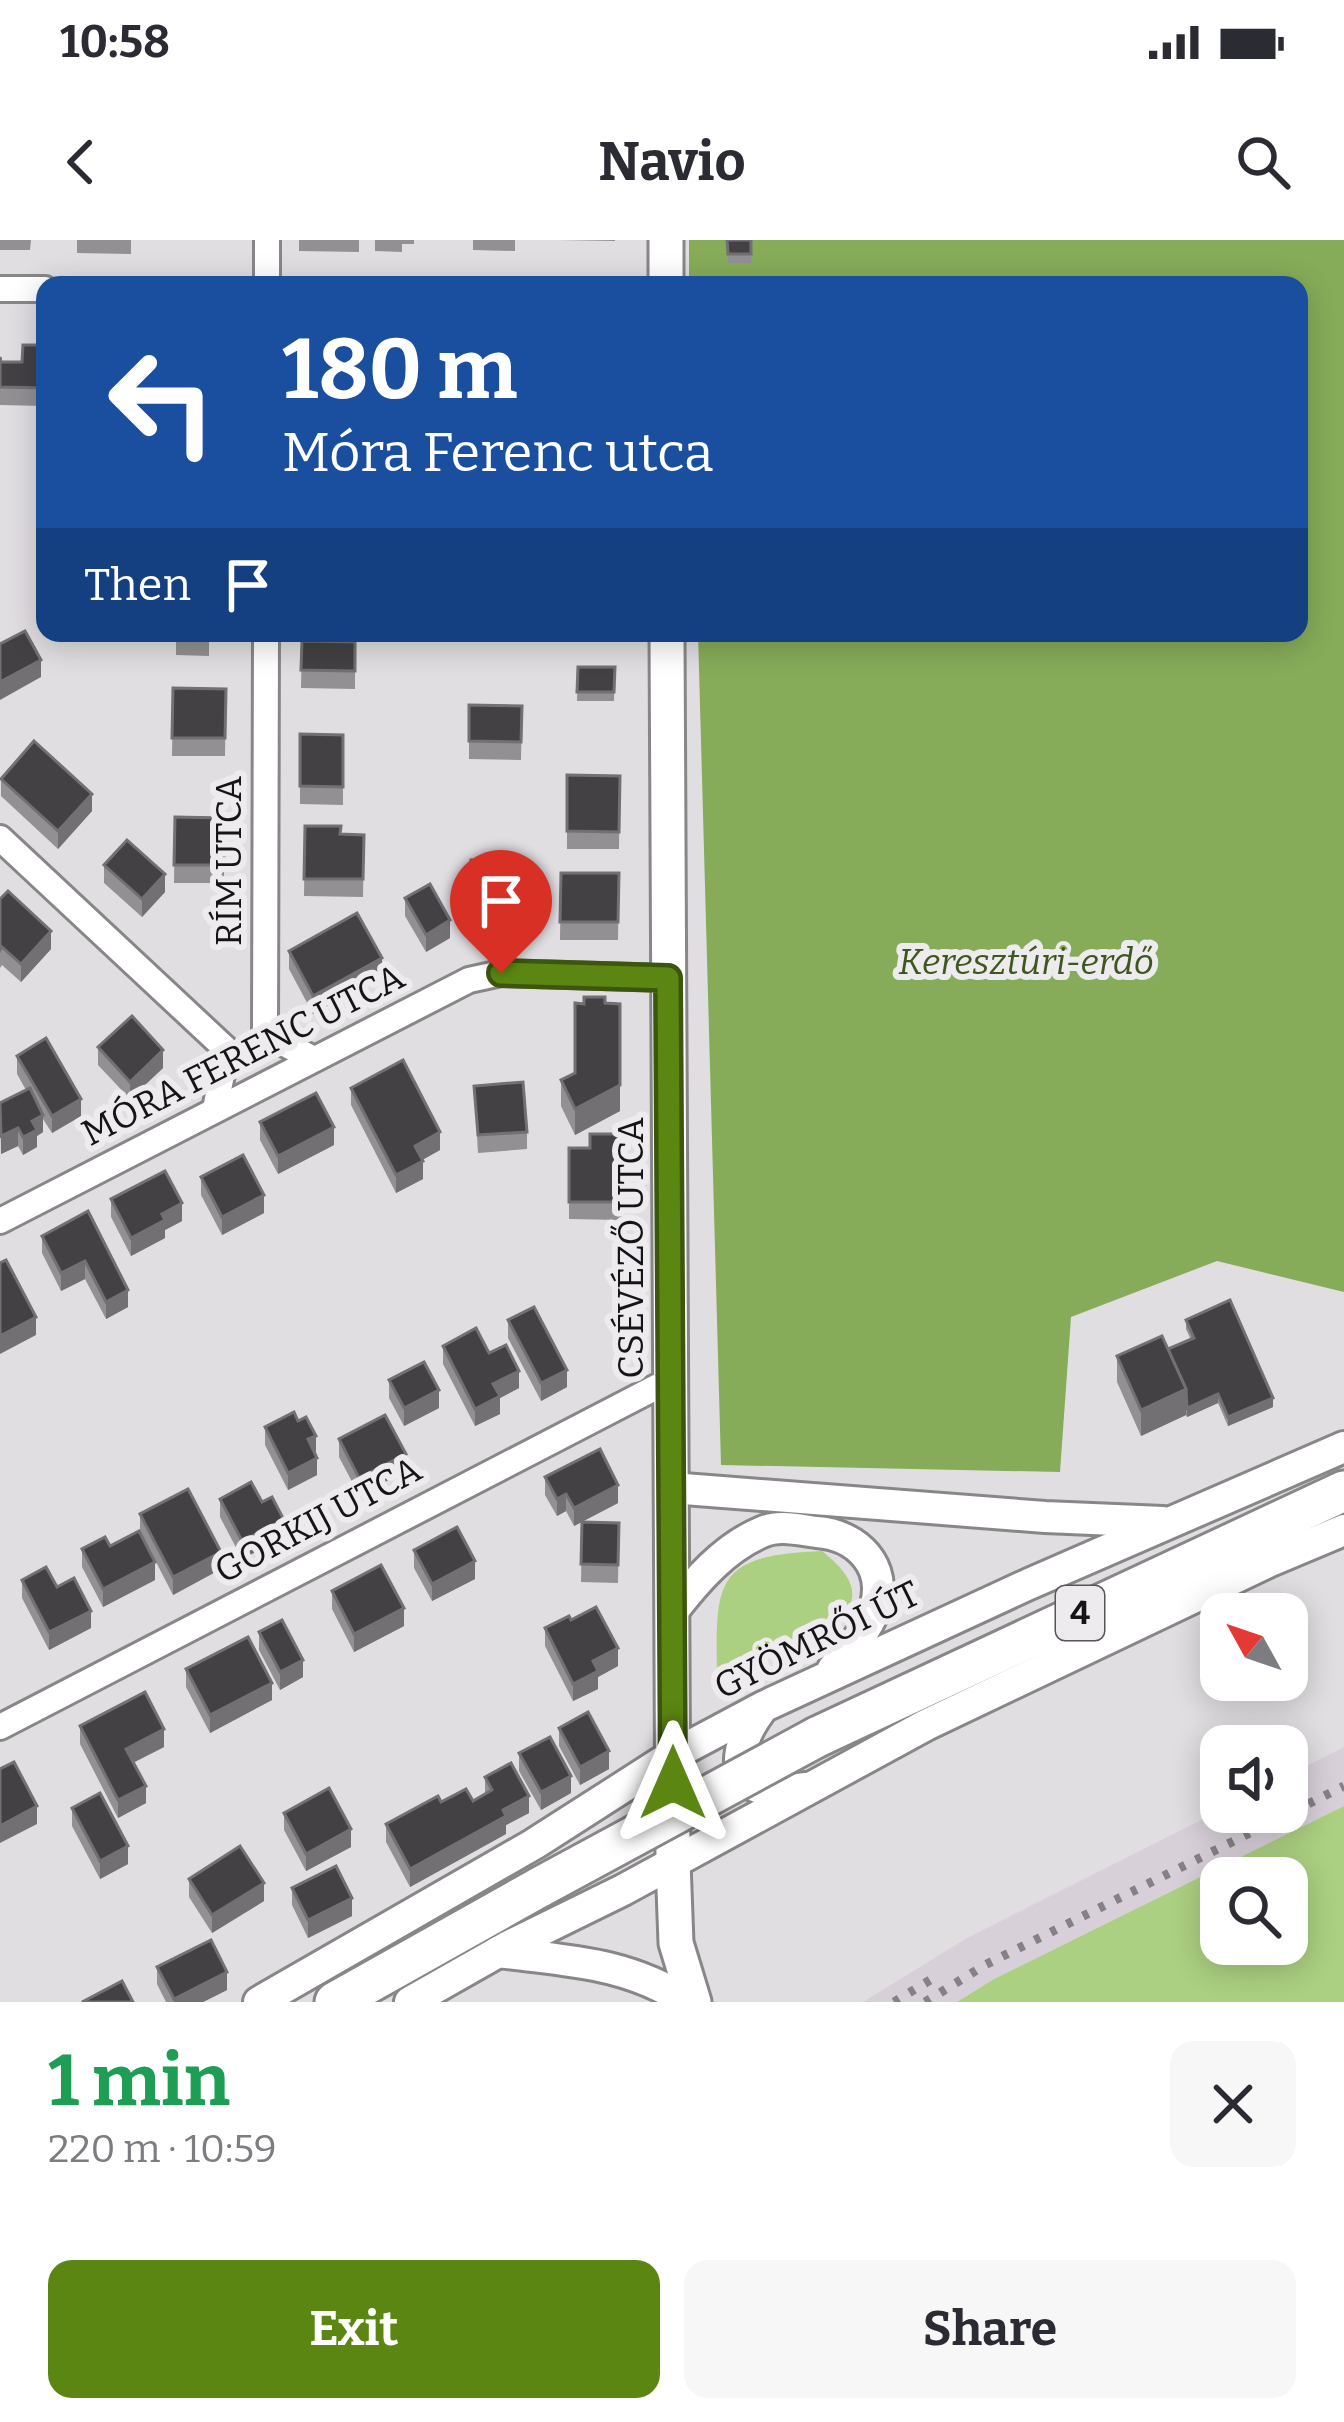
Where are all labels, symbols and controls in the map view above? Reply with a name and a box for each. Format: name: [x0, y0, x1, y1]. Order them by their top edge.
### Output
text: 10:58: [60, 15, 170, 69]
icon: back: [48, 129, 114, 195]
icon: search: [1230, 129, 1296, 195]
text: Navio: [598, 130, 746, 194]
text: 180 m: [282, 319, 517, 420]
icon: left: [84, 324, 240, 480]
text: Móra Ferenc utca: [282, 421, 714, 485]
icon: arrive: [215, 552, 281, 618]
text: Then: [84, 558, 191, 612]
street label: RÍM UTCA: [207, 776, 251, 946]
pin: [450, 850, 552, 973]
icon: arrive: [468, 868, 534, 934]
park label: Keresztúri-erdő: [898, 940, 1154, 984]
street label: MÓRA FERENC UTCA: [74, 954, 412, 1155]
street label: CSÉVÉZŐ UTCA: [609, 1117, 653, 1379]
street label: GORKIJ UTCA: [207, 1447, 429, 1593]
street label: GYÖMRŐI ÚT: [707, 1571, 927, 1709]
road number: 4: [1056, 1586, 1104, 1640]
north arrow: [1200, 1593, 1308, 1701]
map controls: [1200, 1593, 1308, 1965]
position arrow: [610, 1720, 736, 1846]
button: sound: [1200, 1725, 1308, 1833]
button: search: [1200, 1857, 1308, 1965]
text: 1 min: [48, 2038, 230, 2124]
button: close: [1170, 2041, 1296, 2167]
text: 220 m · 10:59: [48, 2126, 277, 2172]
button: Exit: [48, 2260, 660, 2398]
button: Share: [684, 2260, 1296, 2398]

